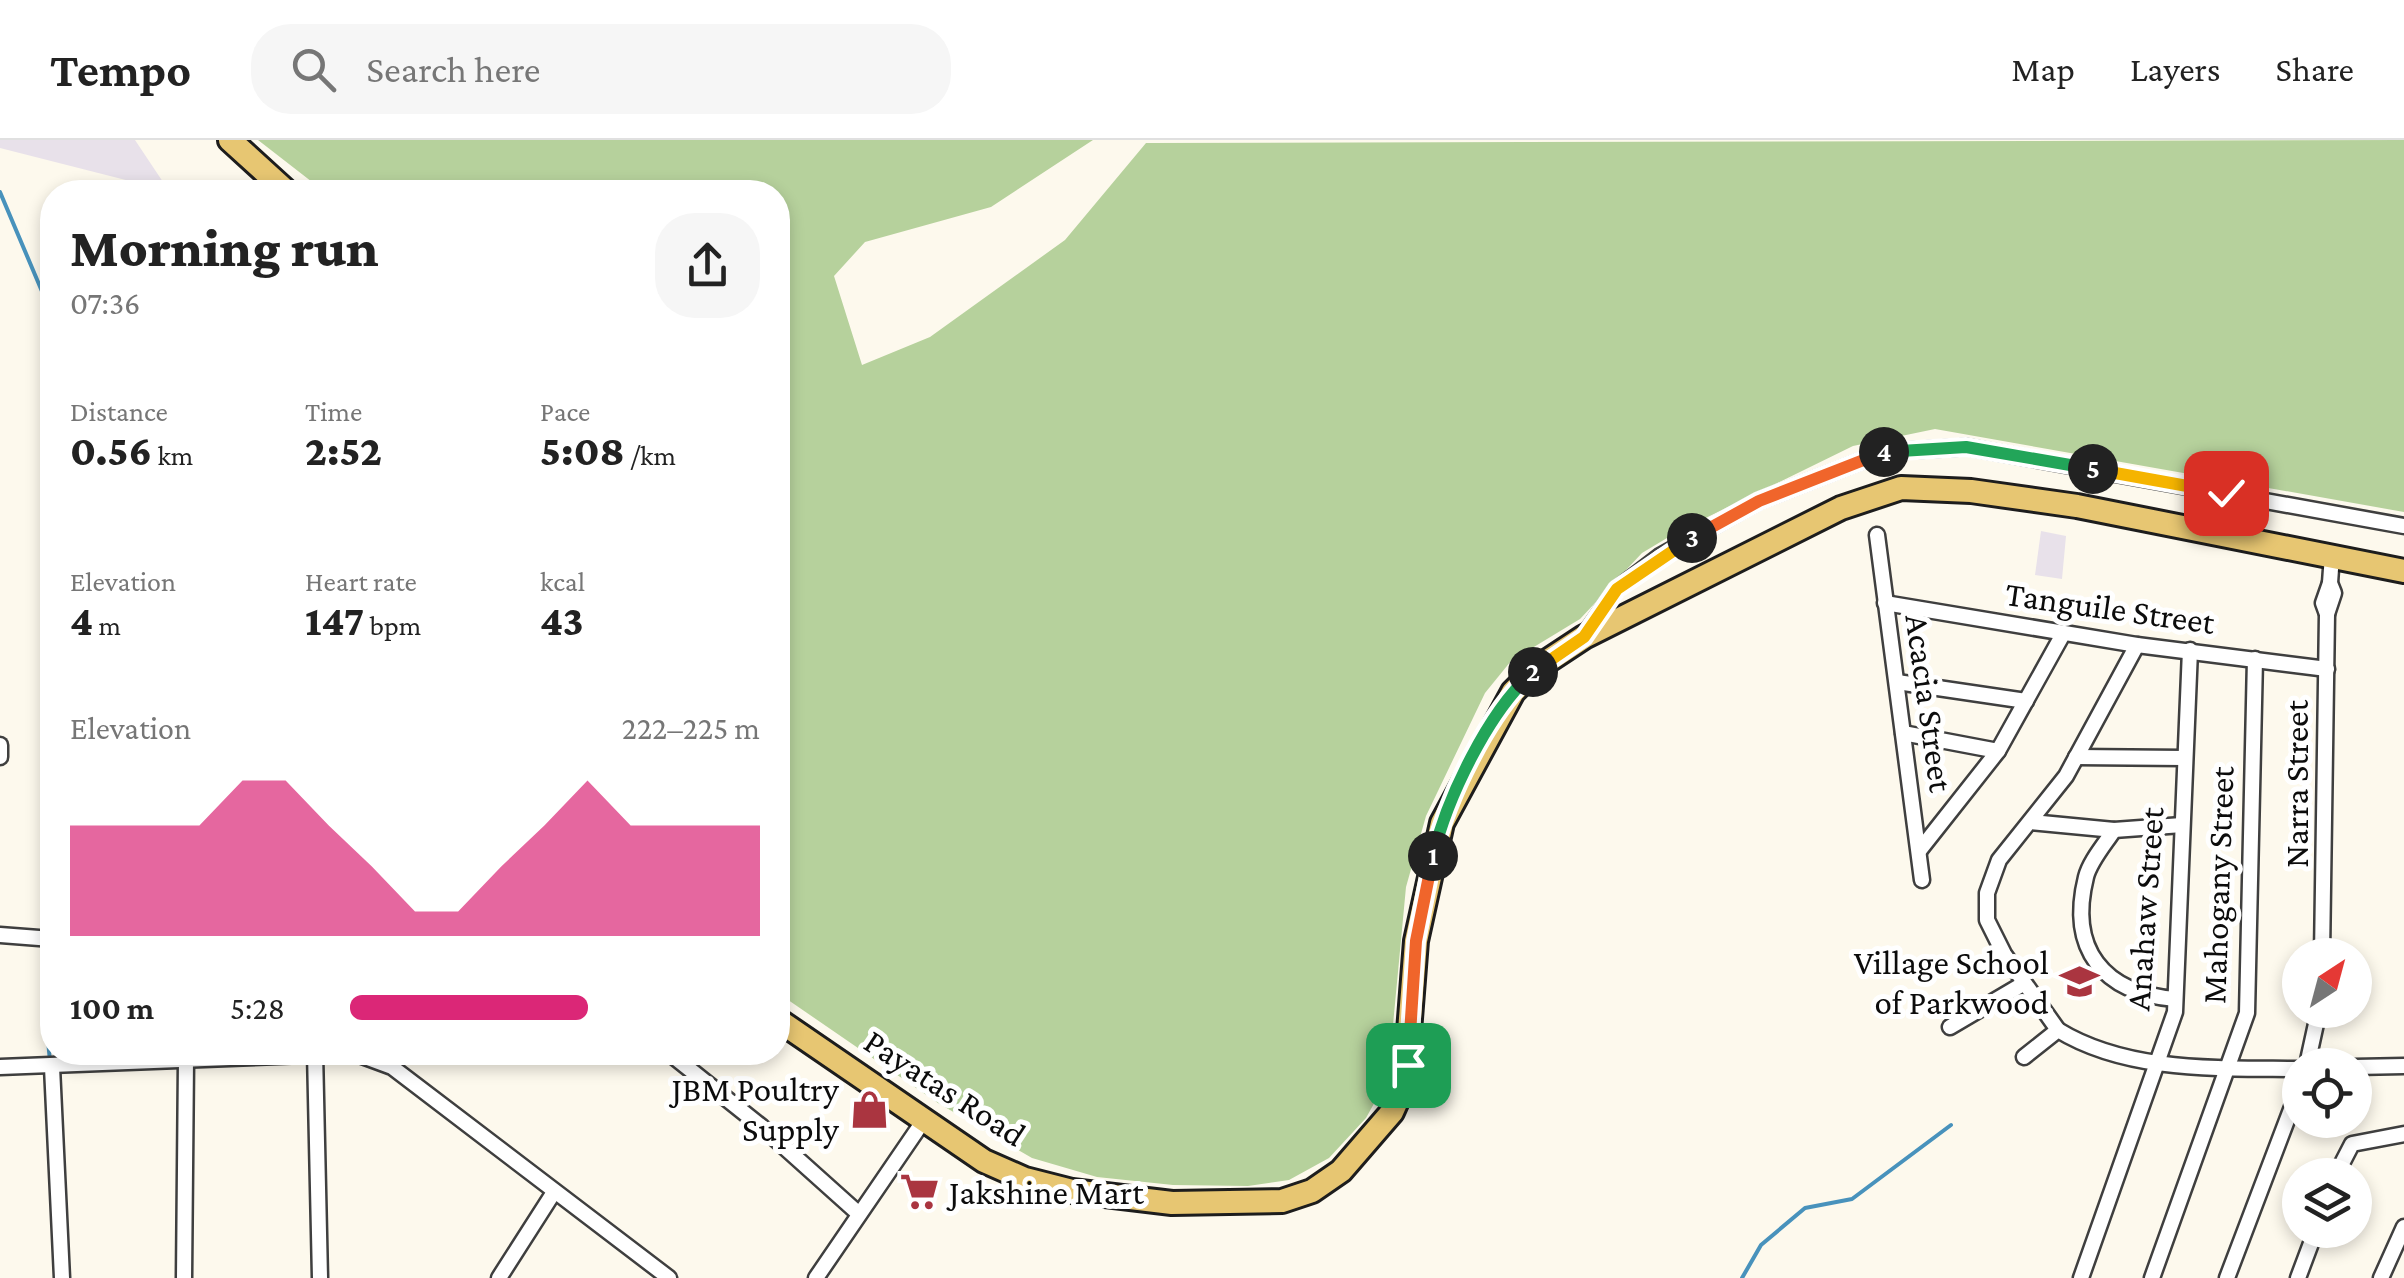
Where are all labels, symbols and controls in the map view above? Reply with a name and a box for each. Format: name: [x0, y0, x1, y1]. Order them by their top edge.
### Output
search box: [251, 24, 951, 114]
icon: search: [286, 42, 341, 97]
text: Tempo: [50, 43, 191, 96]
text: Search here: [366, 48, 541, 90]
text: Map: [2011, 50, 2075, 89]
text: Layers: [2130, 50, 2221, 89]
text: Share: [2276, 50, 2354, 89]
button: share: [655, 213, 760, 318]
text: Morning run: [70, 217, 379, 278]
text: 07:36: [70, 285, 140, 321]
text: Distance: [70, 396, 168, 427]
text: Time: [305, 396, 362, 427]
text: Pace: [540, 396, 590, 427]
text: 0.56: [70, 427, 152, 474]
text: 2:52: [305, 427, 382, 474]
text: 5:08: [540, 427, 625, 474]
pin: 4: [1859, 427, 1909, 477]
text: 4: [1876, 436, 1892, 467]
text: km: [152, 440, 193, 471]
text: /km: [625, 440, 676, 471]
pin: 5: [2068, 444, 2118, 494]
pin: [2184, 451, 2269, 536]
text: 5: [2086, 453, 2100, 484]
icon: check: [2199, 466, 2254, 521]
pin: 3: [1667, 513, 1717, 563]
text: 3: [1685, 522, 1699, 553]
text: Elevation: [70, 566, 176, 597]
text: Heart rate: [305, 566, 417, 597]
text: kcal: [540, 566, 585, 597]
street label: Tanguile Street: [2003, 574, 2217, 642]
text: 4: [70, 597, 93, 644]
text: 147: [305, 597, 364, 644]
text: 43: [540, 597, 584, 644]
text: m: [93, 610, 121, 641]
text: bpm: [364, 610, 421, 641]
street label: Acacia Street: [1897, 612, 1961, 795]
pin: 2: [1508, 647, 1558, 697]
text: 2: [1526, 656, 1540, 687]
street label: Narra Street: [2277, 700, 2316, 868]
text: Elevation: [70, 710, 191, 746]
text: 222–225 m: [622, 710, 760, 746]
street label: Mahogany Street: [2194, 765, 2242, 1005]
street label: Anahaw Street: [2118, 805, 2172, 1012]
pin: 1: [1408, 831, 1458, 881]
text: 1: [1428, 840, 1438, 871]
north arrow: [2282, 938, 2372, 1028]
map controls: [2282, 938, 2372, 1248]
place label: Village School of Parkwood: [1854, 943, 2049, 1022]
school or university icon: Village School of Parkwood: [2058, 961, 2100, 1003]
text: 100 m: [70, 990, 154, 1026]
text: 5:28: [230, 990, 285, 1026]
street label: Payatas Road: [857, 1022, 1033, 1154]
pin: [1366, 1023, 1451, 1108]
icon: arrive: [1381, 1038, 1436, 1093]
button: locate: [2282, 1048, 2372, 1138]
place label: JBM Poultry Supply: [668, 1070, 840, 1149]
shop icon: JBM Poultry Supply: [848, 1088, 890, 1130]
button: layers: [2282, 1158, 2372, 1248]
supermarket icon: Jakshine Mart: [898, 1171, 940, 1213]
place label: Jakshine Mart: [946, 1173, 1144, 1212]

